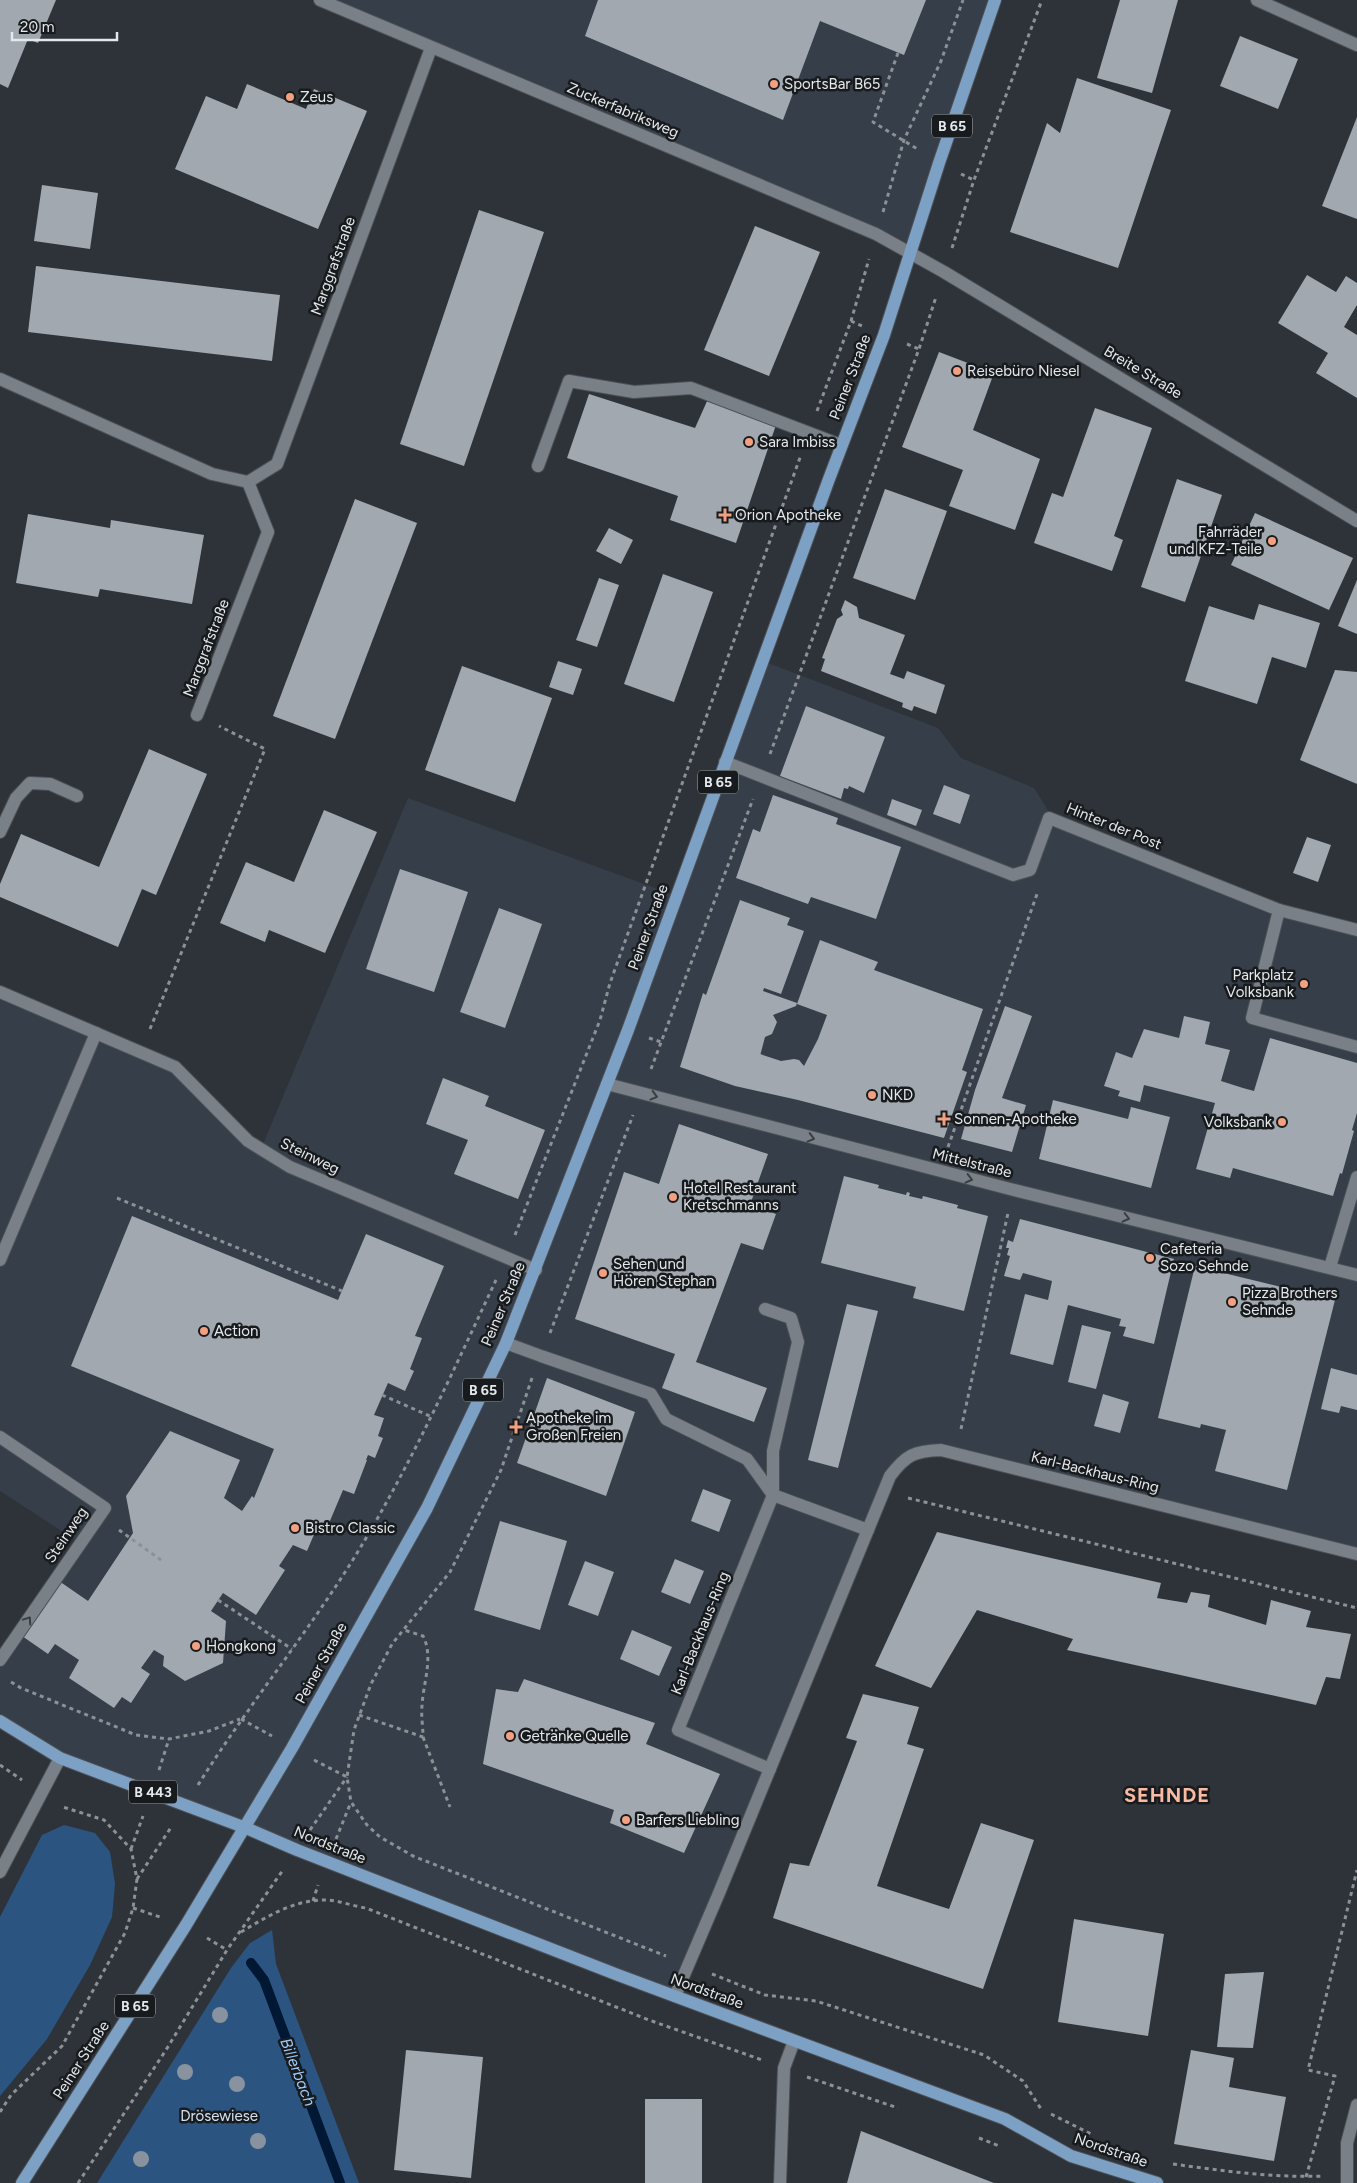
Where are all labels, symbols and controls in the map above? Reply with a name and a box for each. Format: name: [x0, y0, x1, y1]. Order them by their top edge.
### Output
scale bar: [12, 10, 118, 42]
text: 20 m: [20, 18, 54, 36]
place label: SportsBar B65: [784, 75, 880, 93]
street label: Zuckerfabriksweg: [564, 78, 682, 142]
marker: SportsBar B65: [768, 78, 780, 90]
place label: Zeus: [300, 88, 333, 106]
marker: Zeus: [284, 91, 296, 103]
road number: B 65: [932, 114, 972, 138]
street label: Marggrafstraße: [307, 214, 359, 318]
street label: Peiner Straße: [826, 332, 874, 422]
street label: Breite Straße: [1101, 342, 1185, 402]
place label: Reisebüro Niesel: [967, 362, 1080, 380]
marker: Reisebüro Niesel: [951, 365, 963, 377]
place label: Sara Imbiss: [759, 433, 835, 451]
marker: Sara Imbiss: [743, 436, 755, 448]
place label: Orion Apotheke: [735, 506, 841, 524]
marker: Orion Apotheke: [719, 509, 731, 521]
place label: Fahrräder und KFZ-Teile: [1169, 523, 1262, 558]
marker: Fahrräder und KFZ-Teile: [1266, 535, 1278, 547]
street label: Marggrafstraße: [179, 597, 233, 699]
road number: B 65: [698, 770, 738, 794]
street label: Hinter der Post: [1064, 799, 1165, 853]
street label: Peiner Straße: [624, 882, 672, 972]
place label: Parkplatz Volksbank: [1226, 966, 1295, 1001]
marker: Parkplatz Volksbank: [1298, 978, 1310, 990]
place label: NKD: [882, 1086, 913, 1104]
marker: NKD: [866, 1089, 878, 1101]
one-way arrow: [650, 1091, 658, 1101]
place label: Sonnen-Apotheke: [954, 1110, 1077, 1128]
marker: Sonnen-Apotheke: [938, 1113, 950, 1125]
place label: Volksbank: [1204, 1113, 1273, 1131]
marker: Volksbank: [1276, 1116, 1288, 1128]
one-way arrow: [807, 1132, 815, 1142]
street label: Steinweg: [278, 1134, 342, 1178]
street label: Mittelstraße: [931, 1144, 1013, 1182]
one-way arrow: [964, 1173, 973, 1184]
place label: Hotel Restaurant Kretschmanns: [683, 1179, 797, 1214]
marker: Hotel Restaurant Kretschmanns: [667, 1191, 679, 1203]
one-way arrow: [1122, 1212, 1131, 1223]
place label: Cafeteria Sozo Sehnde: [1160, 1240, 1249, 1275]
marker: Cafeteria Sozo Sehnde: [1144, 1252, 1156, 1264]
place label: Sehen und Hören Stephan: [613, 1255, 715, 1290]
street label: Peiner Straße: [477, 1259, 529, 1349]
marker: Sehen und Hören Stephan: [597, 1267, 609, 1279]
place label: Pizza Brothers Sehnde: [1242, 1284, 1337, 1319]
marker: Pizza Brothers Sehnde: [1226, 1296, 1238, 1308]
place label: Action: [214, 1322, 258, 1340]
marker: Action: [198, 1325, 210, 1337]
road number: B 65: [463, 1378, 503, 1402]
place label: Apotheke im Großen Freien: [526, 1409, 621, 1444]
marker: Apotheke im Großen Freien: [510, 1421, 522, 1433]
street label: Karl-Backhaus-Ring: [1029, 1447, 1161, 1497]
street label: Steinweg: [41, 1504, 91, 1566]
place label: Bistro Classic: [305, 1519, 395, 1537]
marker: Bistro Classic: [289, 1522, 301, 1534]
street label: Karl-Backhaus-Ring: [667, 1569, 733, 1697]
one-way arrow: [22, 1616, 31, 1626]
street label: Peiner Straße: [291, 1619, 351, 1707]
place label: Hongkong: [206, 1637, 276, 1655]
marker: Hongkong: [190, 1640, 202, 1652]
place label: Getränke Quelle: [520, 1727, 628, 1745]
marker: Getränke Quelle: [504, 1730, 516, 1742]
road number: B 443: [129, 1780, 177, 1804]
district label: SEHNDE: [1124, 1783, 1210, 1807]
place label: Barfers Liebling: [636, 1811, 740, 1829]
marker: Barfers Liebling: [620, 1814, 632, 1826]
street label: Nordstraße: [291, 1822, 369, 1868]
street label: Nordstraße: [668, 1970, 746, 2012]
road number: B 65: [115, 1994, 155, 2018]
street label: Peiner Straße: [49, 2017, 113, 2103]
water label: Billerbach: [276, 2035, 320, 2109]
park label: Drösewiese: [180, 2107, 258, 2125]
street label: Nordstraße: [1072, 2129, 1150, 2171]

